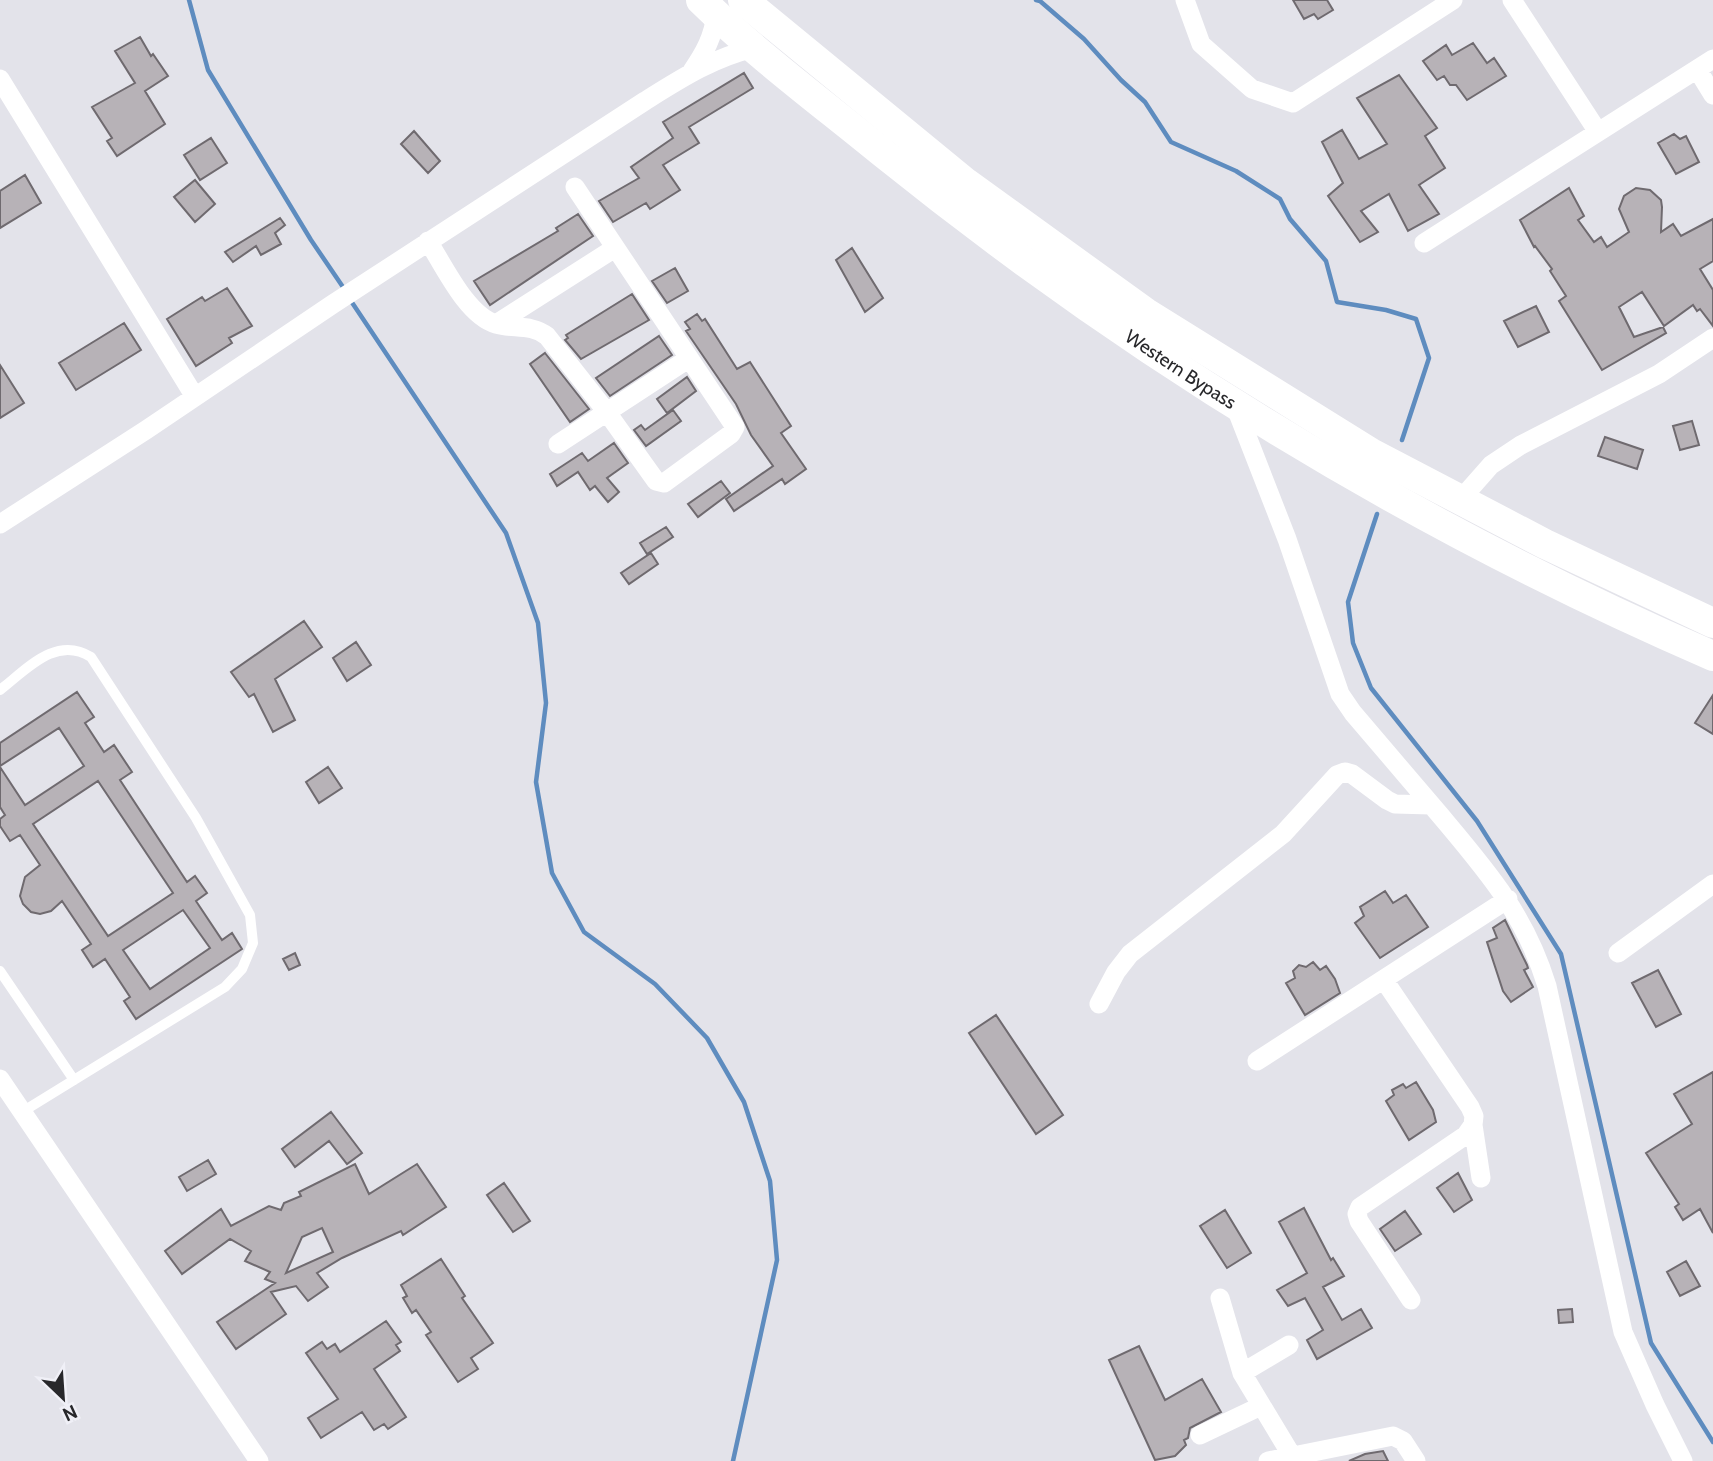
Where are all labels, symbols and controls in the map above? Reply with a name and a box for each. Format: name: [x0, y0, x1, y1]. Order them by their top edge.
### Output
street label: Western Bypass: [1121, 324, 1241, 414]
north arrow: [28, 1363, 98, 1433]
text: N: [59, 1400, 81, 1426]

